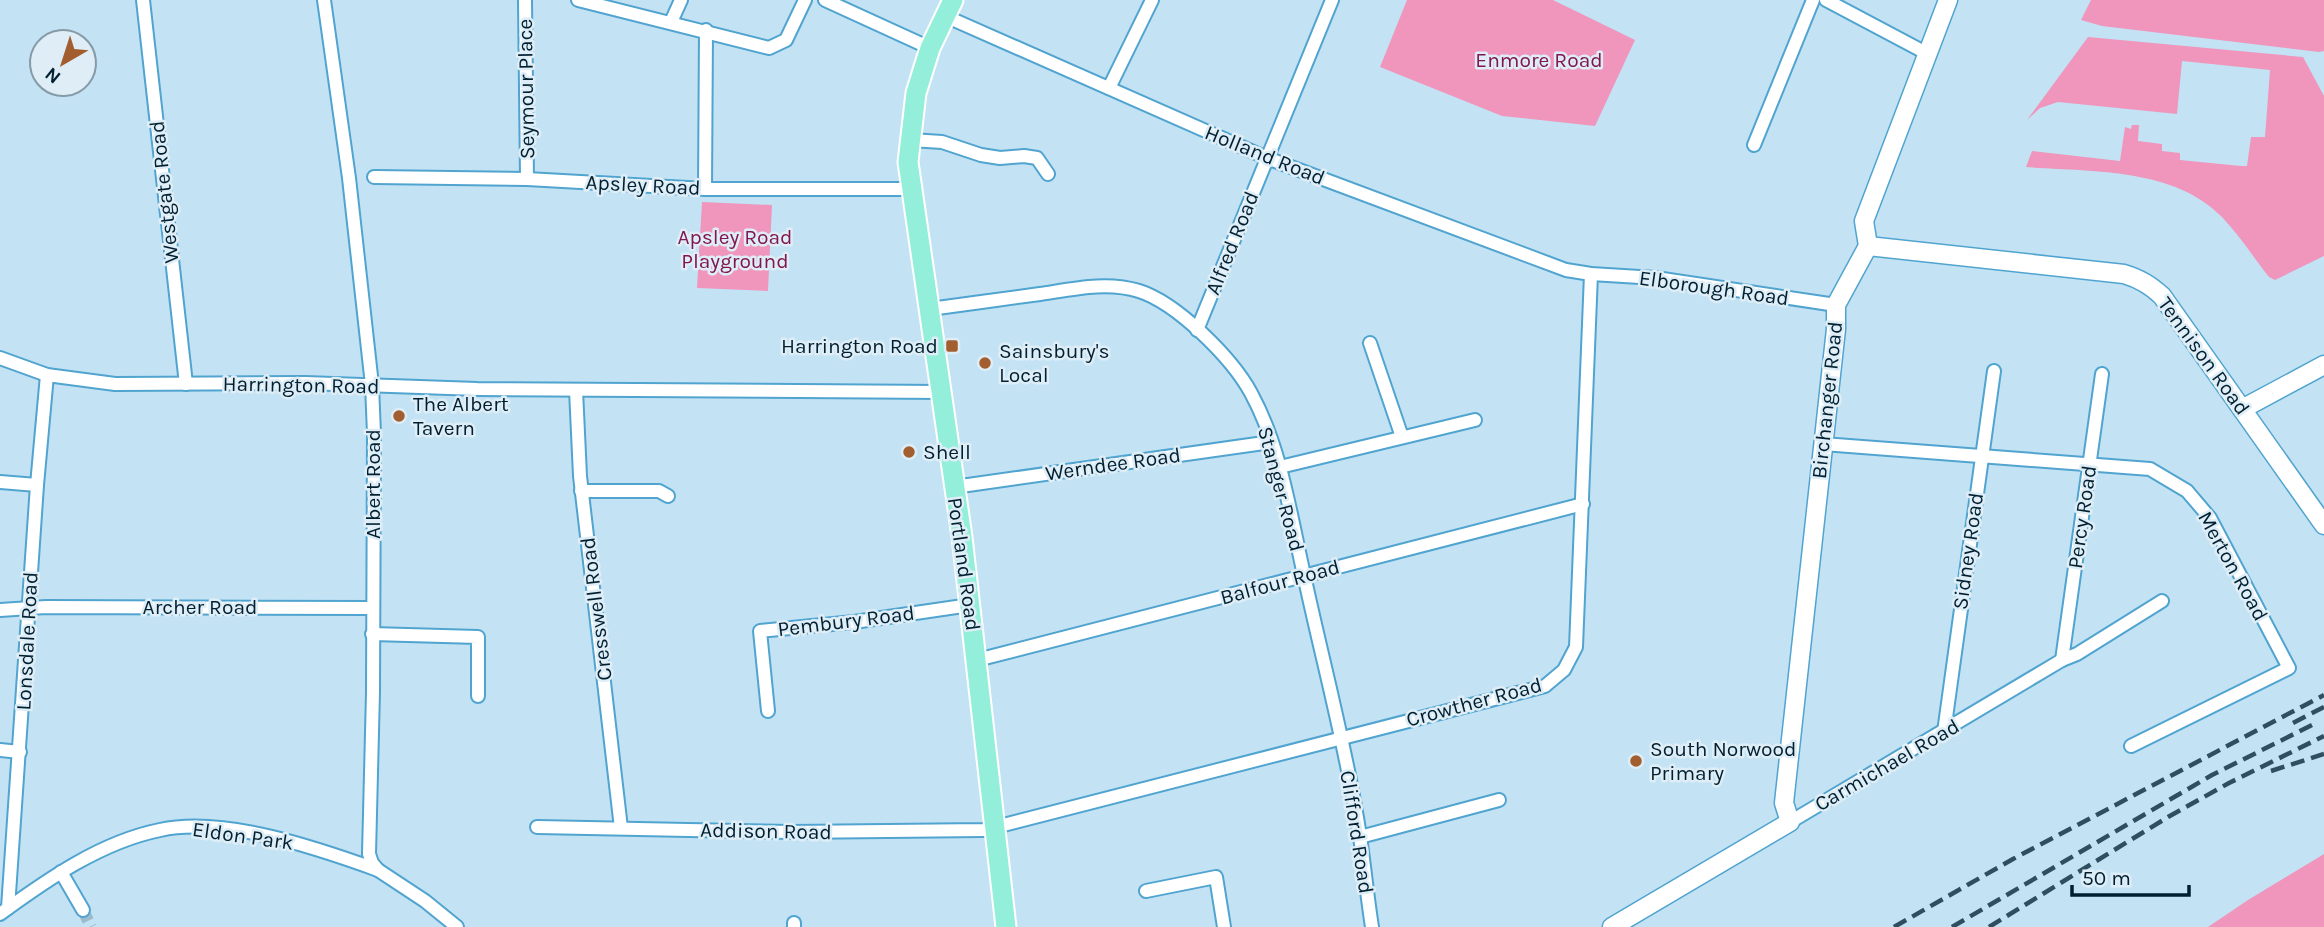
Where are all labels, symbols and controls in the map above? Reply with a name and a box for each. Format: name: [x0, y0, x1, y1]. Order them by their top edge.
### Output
street label: Seymour Place: [513, 19, 539, 159]
north arrow: [28, 28, 98, 98]
park label: Enmore Road: [1475, 48, 1603, 72]
text: N: [41, 63, 65, 88]
street label: Westgate Road: [145, 120, 183, 264]
street label: Holland Road: [1201, 120, 1329, 190]
street label: Apsley Road: [585, 170, 701, 200]
street label: Alfred Road: [1200, 188, 1264, 298]
park label: Apsley Road Playground: [677, 225, 793, 273]
street label: Elborough Road: [1637, 266, 1791, 310]
street label: Tennison Road: [2153, 292, 2255, 420]
street label: Birchanger Road: [1807, 320, 1847, 480]
place label: Harrington Road: [781, 334, 938, 358]
marker: Harrington Road: [944, 338, 960, 354]
place label: Sainsbury's Local: [999, 339, 1110, 387]
marker: Sainsbury's Local: [977, 355, 993, 371]
street label: Harrington Road: [222, 372, 380, 398]
place label: The Albert Tavern: [413, 392, 509, 440]
marker: The Albert Tavern: [391, 408, 407, 424]
street label: Stanger Road: [1253, 424, 1309, 554]
street label: Albert Road: [361, 429, 385, 539]
place label: Shell: [923, 440, 971, 464]
street label: Werndee Road: [1044, 443, 1182, 485]
marker: Shell: [901, 444, 917, 460]
street label: Percy Road: [2063, 464, 2101, 570]
street label: Sidney Road: [1948, 491, 1988, 611]
street label: Portland Road: [943, 496, 985, 632]
street label: Merton Road: [2193, 507, 2273, 625]
street label: Cresswell Road: [575, 536, 617, 682]
street label: Balfour Road: [1218, 555, 1342, 609]
street label: Lonsdale Road: [11, 571, 43, 711]
street label: Archer Road: [143, 595, 257, 619]
street label: Pembury Road: [776, 601, 916, 641]
street label: Crowther Road: [1404, 672, 1544, 732]
street label: Carmichael Road: [1810, 714, 1964, 816]
place label: South Norwood Primary: [1650, 737, 1797, 785]
marker: South Norwood Primary: [1628, 753, 1644, 769]
street label: Clifford Road: [1335, 769, 1379, 895]
street label: Eldon Park: [191, 817, 295, 855]
street label: Addison Road: [700, 818, 832, 844]
scale bar: [2072, 853, 2189, 897]
text: 50 m: [2082, 866, 2131, 890]

